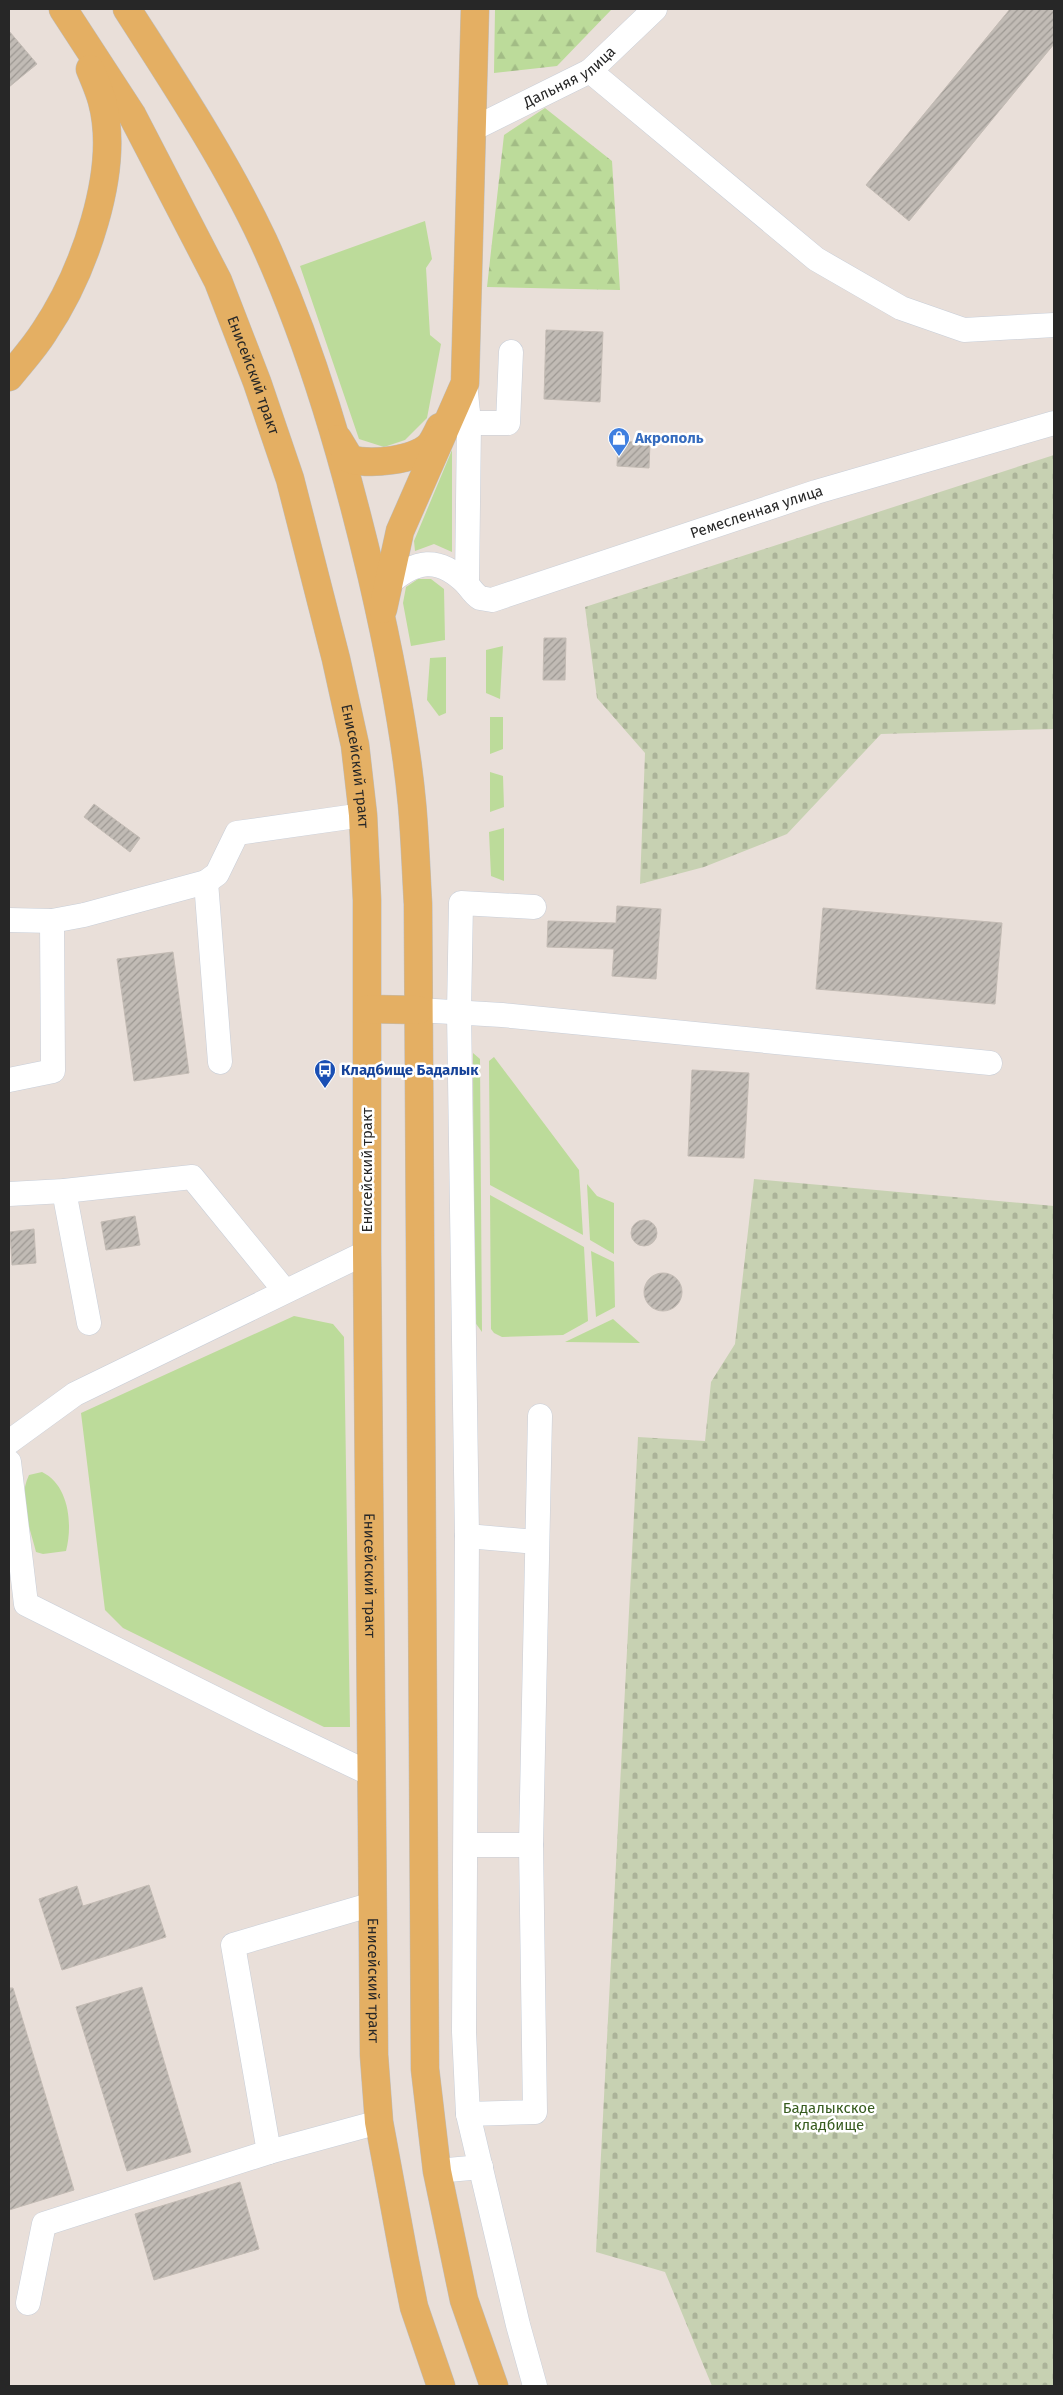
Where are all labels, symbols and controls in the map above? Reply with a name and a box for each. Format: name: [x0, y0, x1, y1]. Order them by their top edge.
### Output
street label: Дальняя улица: [520, 42, 619, 112]
street label: Енисейский тракт: [223, 313, 283, 437]
shop icon: Акрополь: [607, 426, 631, 457]
place label: Акрополь: [634, 429, 704, 447]
street label: Ремесленная улица: [688, 481, 825, 542]
street label: Енисейский тракт: [337, 702, 373, 829]
bus stop icon: Кладбище Бадалык: [313, 1058, 337, 1089]
place label: Кладбище Бадалык: [341, 1061, 479, 1079]
street label: Енисейский тракт: [358, 1107, 376, 1232]
street label: Енисейский тракт: [360, 1513, 379, 1638]
street label: Енисейский тракт: [364, 1918, 383, 2043]
park label: Бадалыкское кладбище: [783, 2099, 875, 2134]

